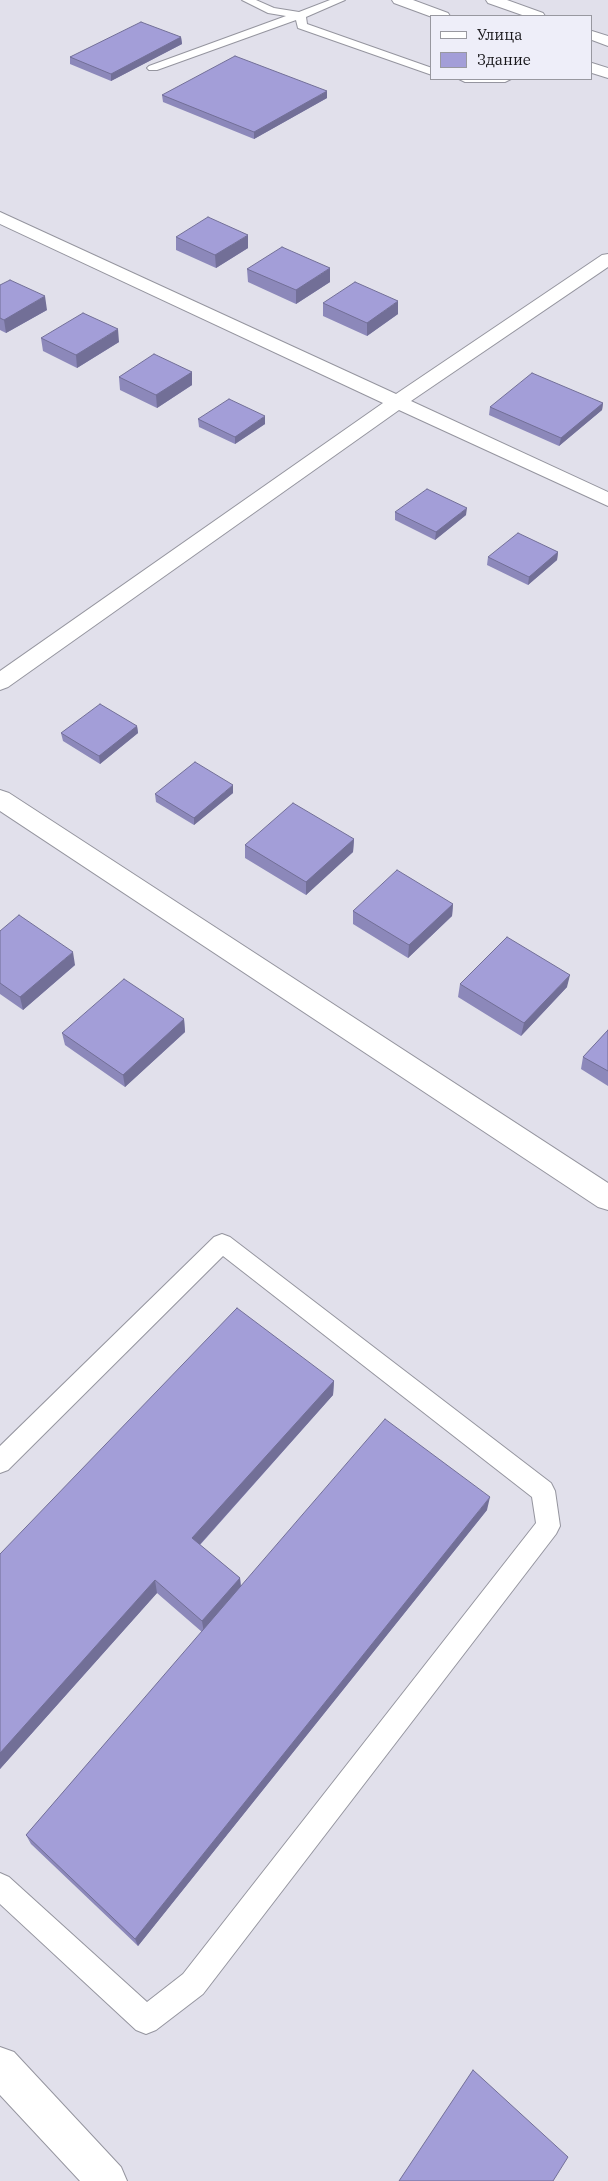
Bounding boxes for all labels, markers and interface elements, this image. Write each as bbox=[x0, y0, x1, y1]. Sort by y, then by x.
legend bbox=[430, 15, 593, 80]
text: Улица bbox=[477, 25, 522, 44]
text: Здание bbox=[477, 50, 531, 69]

